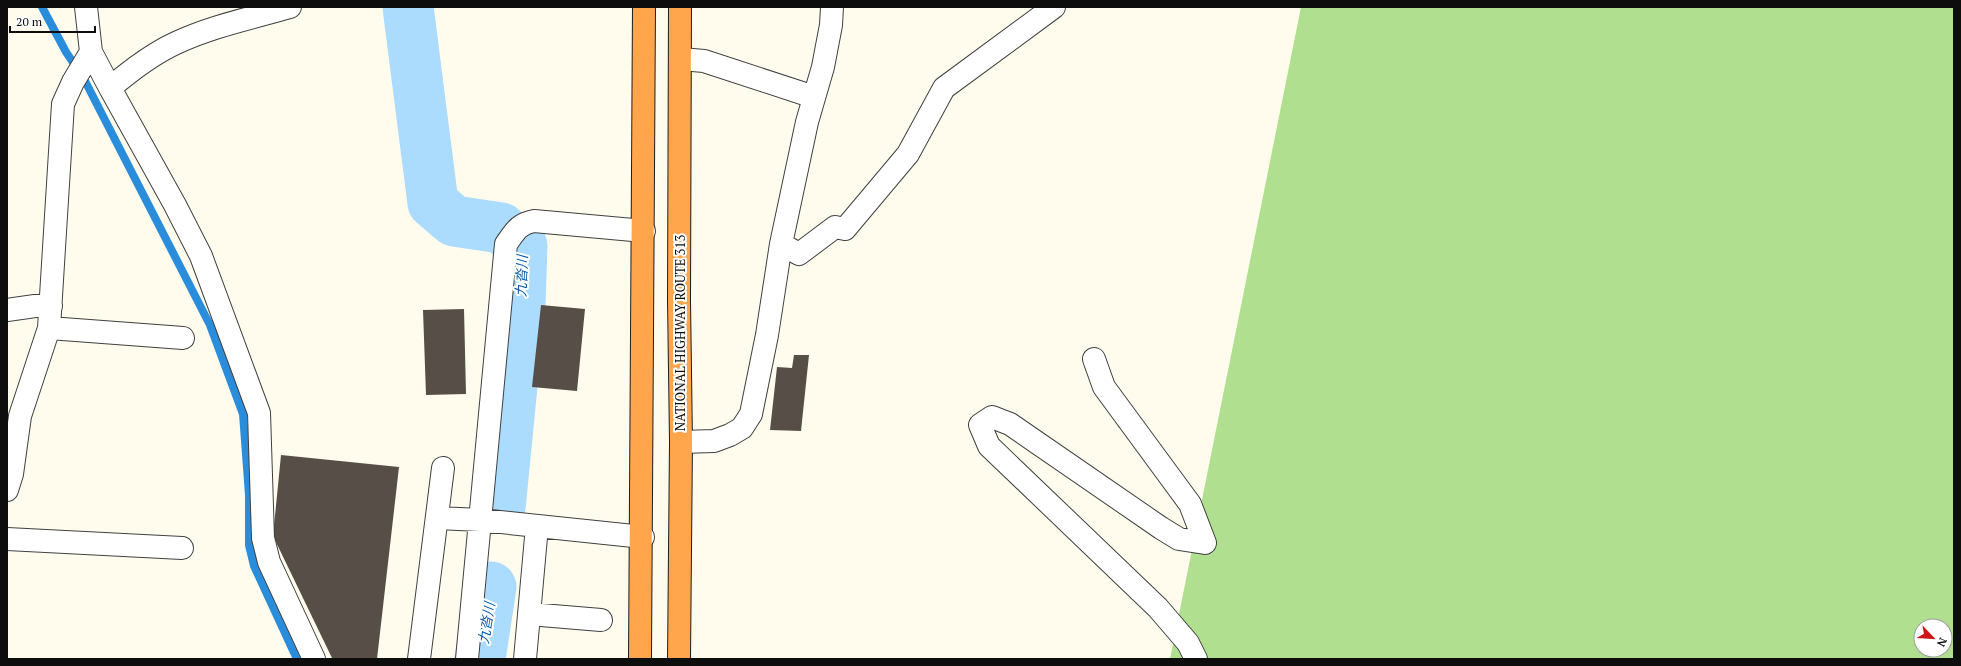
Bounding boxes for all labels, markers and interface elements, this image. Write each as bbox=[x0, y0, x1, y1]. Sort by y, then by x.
scale bar bbox=[10, 8, 95, 34]
text: 20 m bbox=[16, 14, 43, 29]
street label: NATIONAL HIGHWAY ROUTE 313 bbox=[671, 235, 689, 431]
water label: 九沓川 bbox=[511, 253, 531, 297]
water label: 九沓川 bbox=[473, 599, 499, 645]
north arrow bbox=[1913, 618, 1953, 658]
text: N bbox=[1934, 635, 1950, 650]

